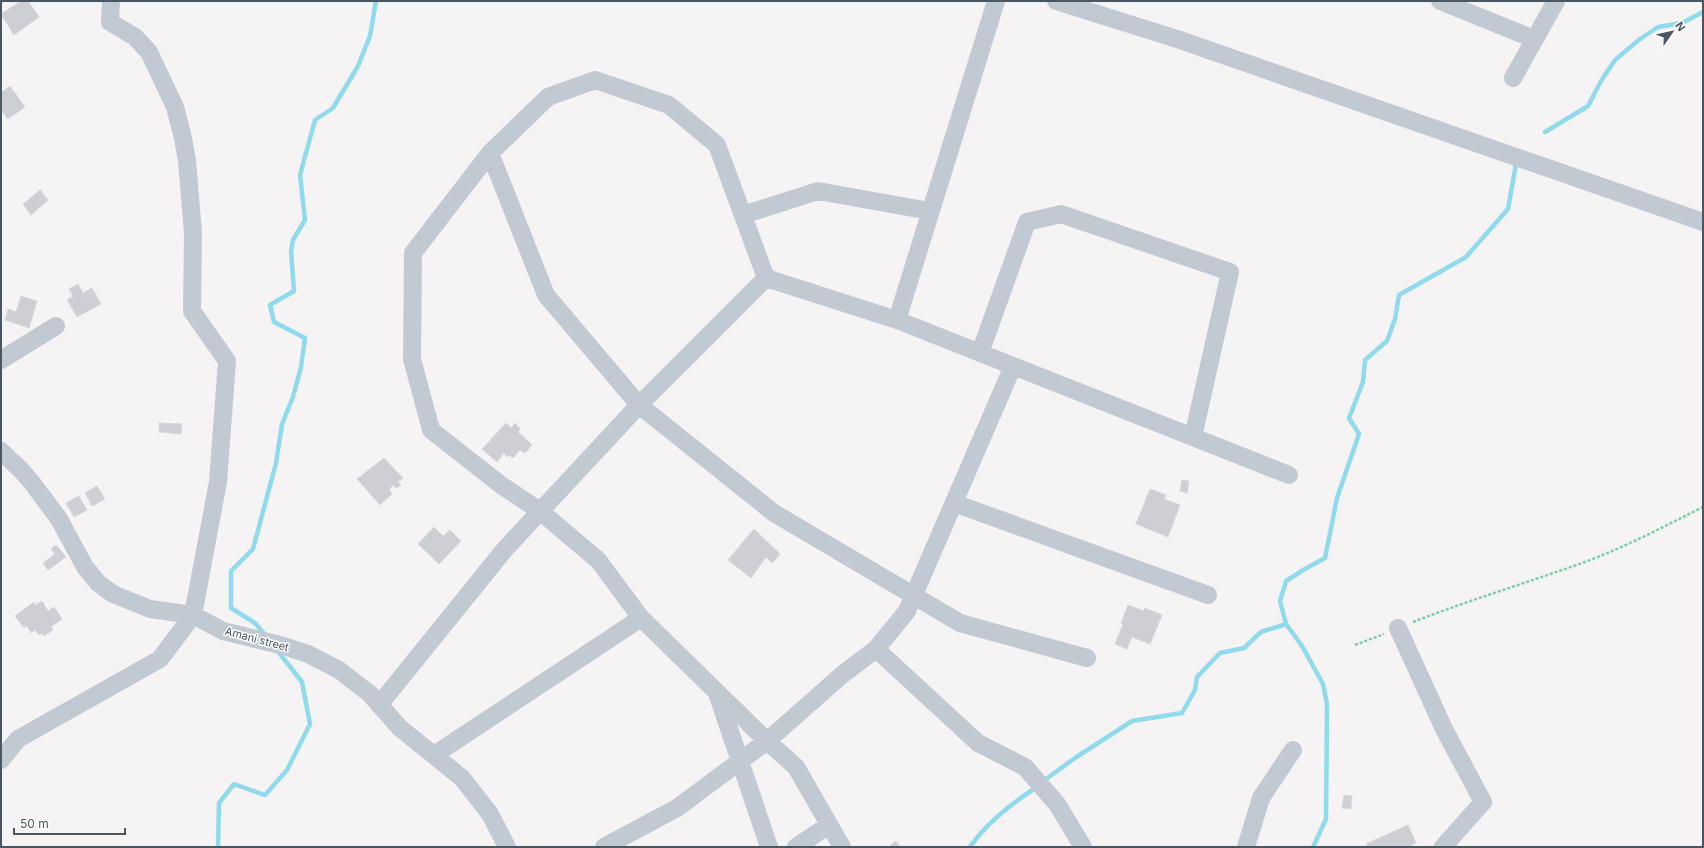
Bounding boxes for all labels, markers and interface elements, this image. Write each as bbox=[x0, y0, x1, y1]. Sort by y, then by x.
north arrow bbox=[1652, 12, 1692, 52]
text: N bbox=[1672, 19, 1688, 34]
street label: Amani street bbox=[224, 624, 291, 654]
scale bar bbox=[14, 810, 125, 836]
text: 50 m bbox=[20, 816, 49, 831]

